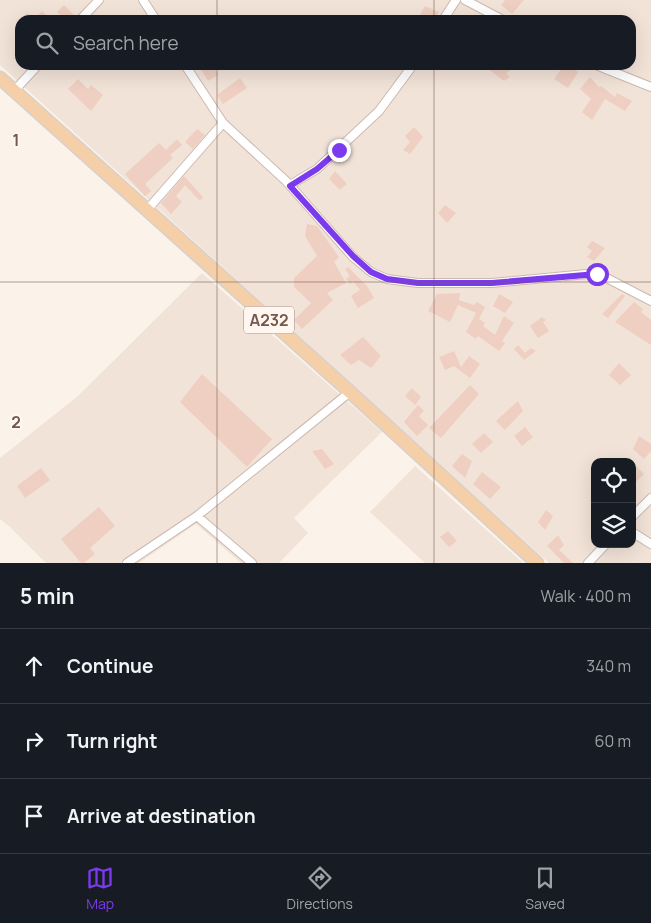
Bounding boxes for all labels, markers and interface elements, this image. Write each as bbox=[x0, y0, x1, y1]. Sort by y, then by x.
search box bbox=[15, 15, 636, 70]
icon: search bbox=[33, 29, 61, 57]
text: Search here bbox=[73, 30, 179, 56]
text: 1 bbox=[12, 129, 20, 151]
route end bbox=[328, 139, 351, 162]
route start bbox=[586, 263, 609, 286]
road number: A232 bbox=[244, 306, 294, 334]
text: 2 bbox=[11, 411, 21, 433]
map controls bbox=[591, 458, 636, 548]
button: locate bbox=[591, 458, 636, 503]
button: layers bbox=[591, 503, 636, 548]
text: 5 min bbox=[20, 582, 74, 610]
text: Walk · 400 m bbox=[540, 585, 631, 607]
icon: ahead bbox=[20, 652, 48, 680]
text: Continue bbox=[67, 653, 153, 679]
text: 340 m bbox=[586, 655, 631, 677]
icon: right bbox=[20, 727, 48, 755]
text: Turn right bbox=[67, 728, 157, 754]
text: 60 m bbox=[595, 730, 631, 752]
icon: arrive bbox=[20, 802, 48, 830]
text: Arrive at destination bbox=[67, 803, 256, 829]
tab: Map bbox=[86, 864, 114, 913]
tab: Directions bbox=[287, 864, 353, 913]
tab: Saved bbox=[525, 864, 565, 913]

